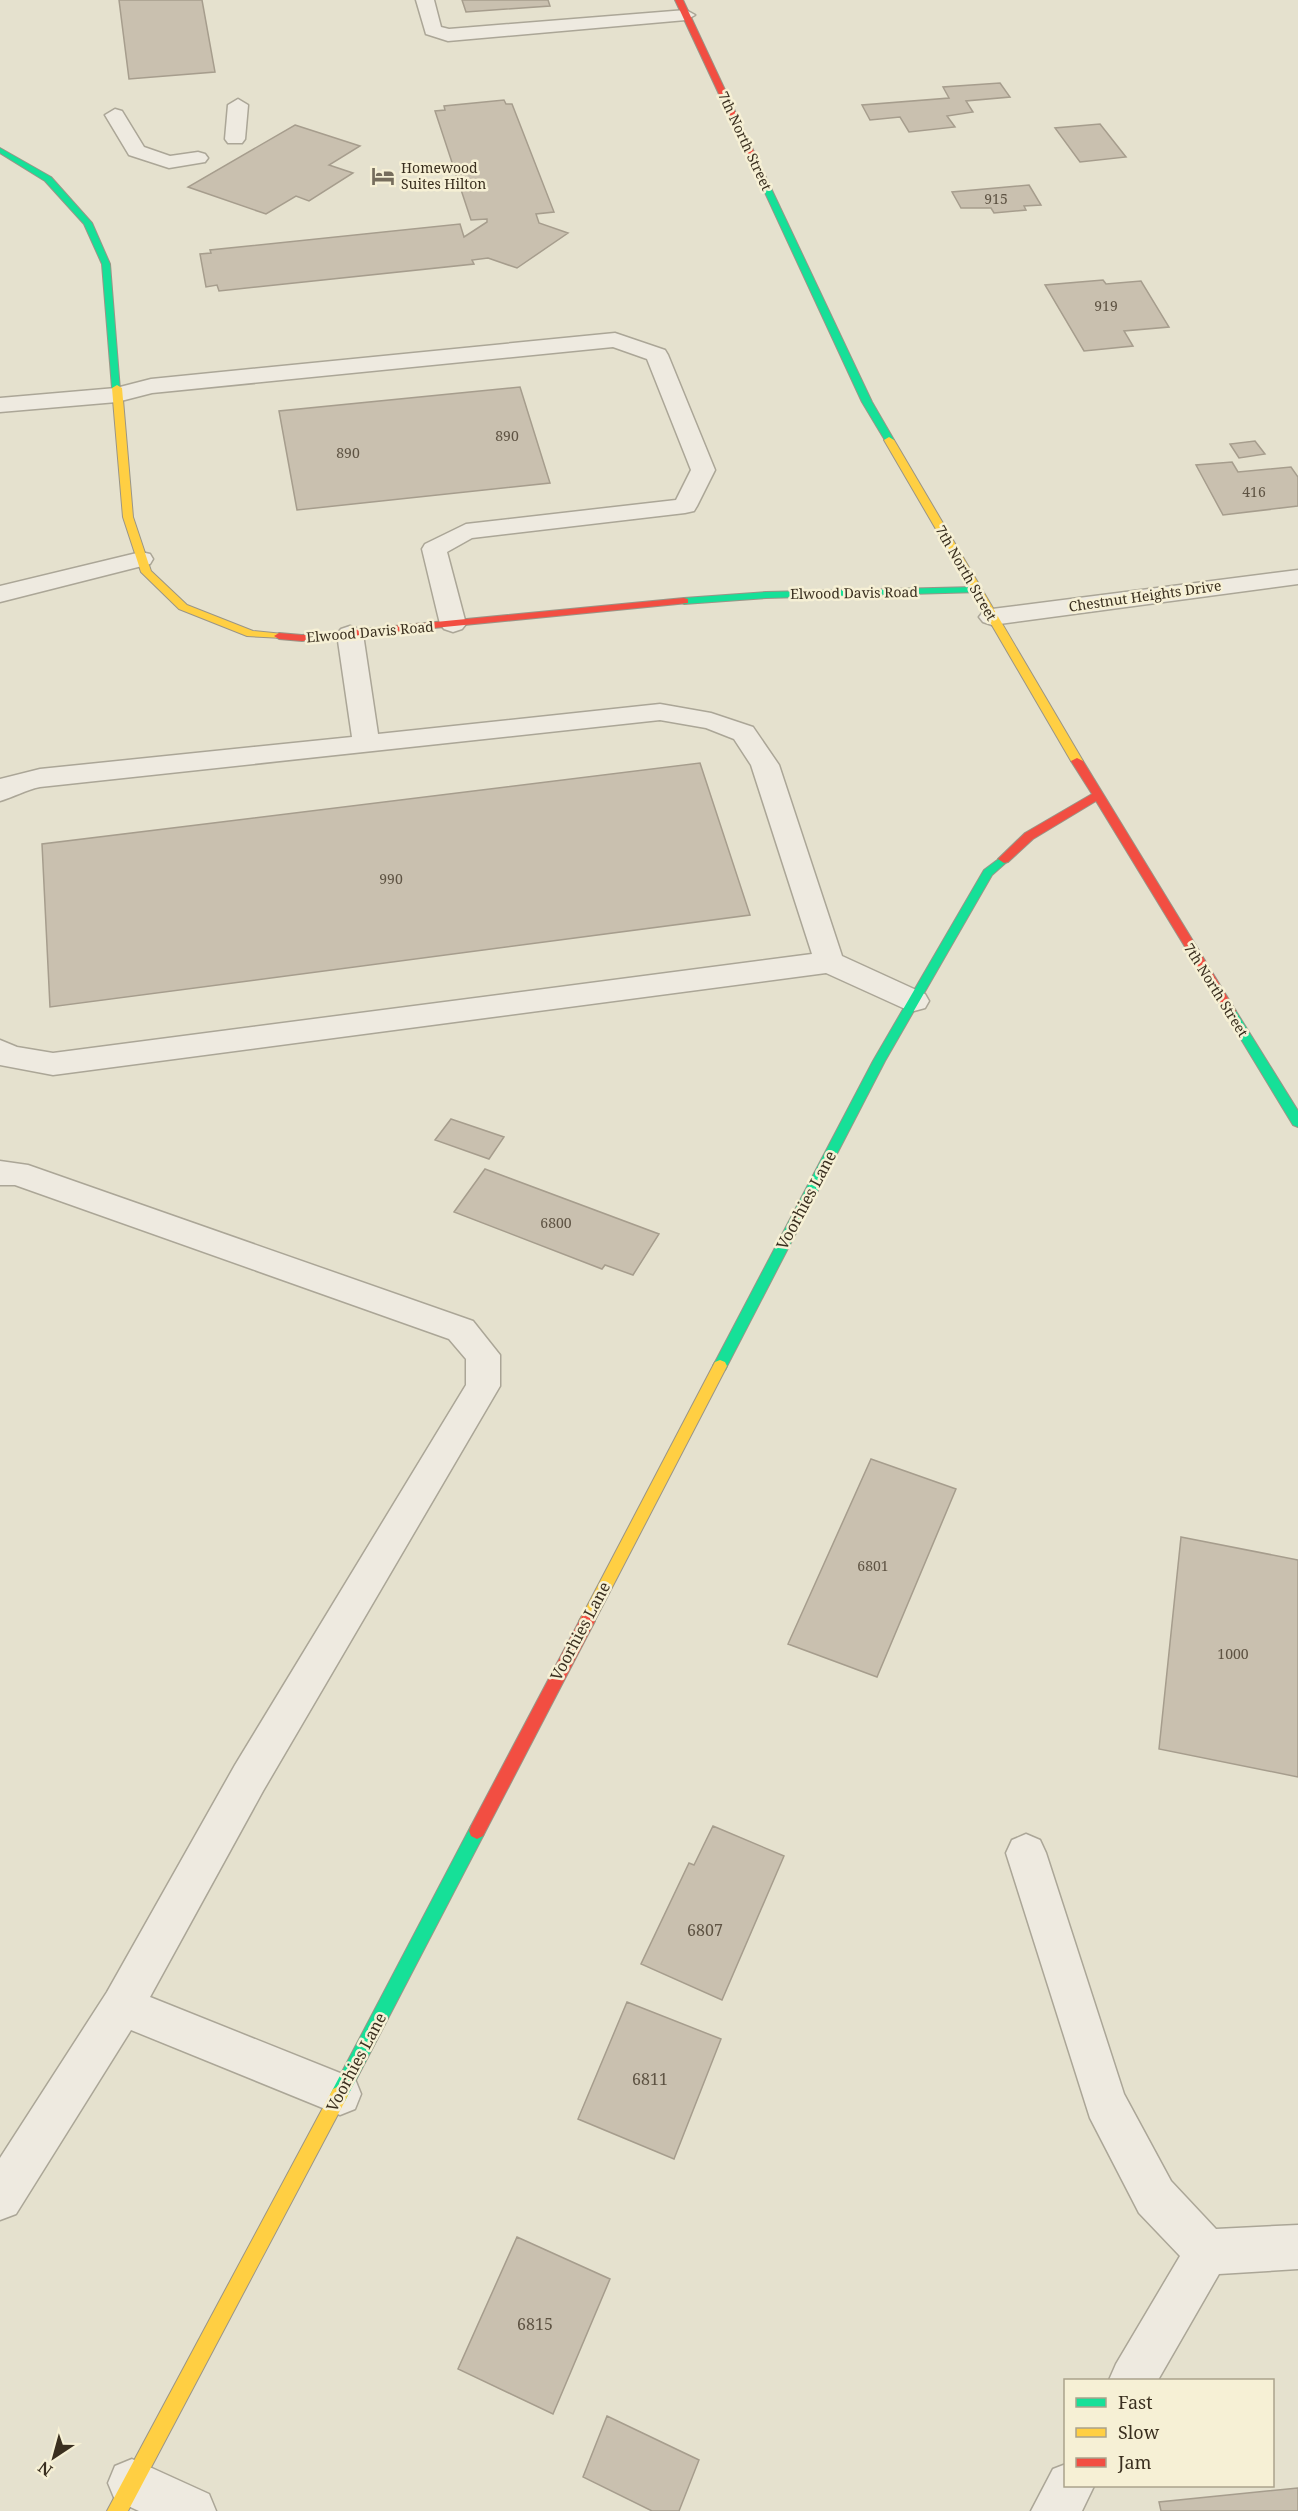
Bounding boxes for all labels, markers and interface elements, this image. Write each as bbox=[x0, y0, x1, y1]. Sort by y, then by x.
street label: 7th North Street bbox=[714, 88, 777, 193]
place label: Homewood Suites Hilton bbox=[401, 158, 486, 193]
hotel icon: Homewood Suites Hilton bbox=[370, 163, 396, 189]
house number: 915 bbox=[984, 189, 1008, 208]
house number: 919 bbox=[1094, 296, 1118, 315]
house number: 890 bbox=[495, 426, 519, 445]
house number: 890 bbox=[336, 443, 360, 462]
house number: 416 bbox=[1242, 482, 1266, 501]
street label: 7th North Street bbox=[931, 522, 1001, 624]
street label: Chestnut Heights Drive bbox=[1067, 575, 1222, 616]
street label: Elwood Davis Road bbox=[790, 582, 918, 603]
street label: Elwood Davis Road bbox=[305, 616, 435, 647]
house number: 990 bbox=[379, 869, 403, 888]
street label: 7th North Street bbox=[1180, 939, 1253, 1040]
street label: Voorhies Lane bbox=[771, 1147, 841, 1253]
house number: 6800 bbox=[540, 1213, 572, 1232]
house number: 6801 bbox=[857, 1556, 889, 1575]
street label: Voorhies Lane bbox=[545, 1578, 615, 1684]
house number: 1000 bbox=[1217, 1644, 1249, 1663]
house number: 6807 bbox=[687, 1919, 723, 1941]
street label: Voorhies Lane bbox=[321, 2009, 391, 2115]
house number: 6811 bbox=[632, 2068, 668, 2090]
house number: 6815 bbox=[517, 2313, 553, 2335]
legend bbox=[1064, 2379, 1274, 2487]
text: Fast bbox=[1118, 2390, 1153, 2414]
text: Slow bbox=[1118, 2420, 1160, 2444]
north arrow bbox=[24, 2427, 84, 2487]
text: Jam bbox=[1117, 2450, 1152, 2474]
text: N bbox=[33, 2456, 57, 2482]

